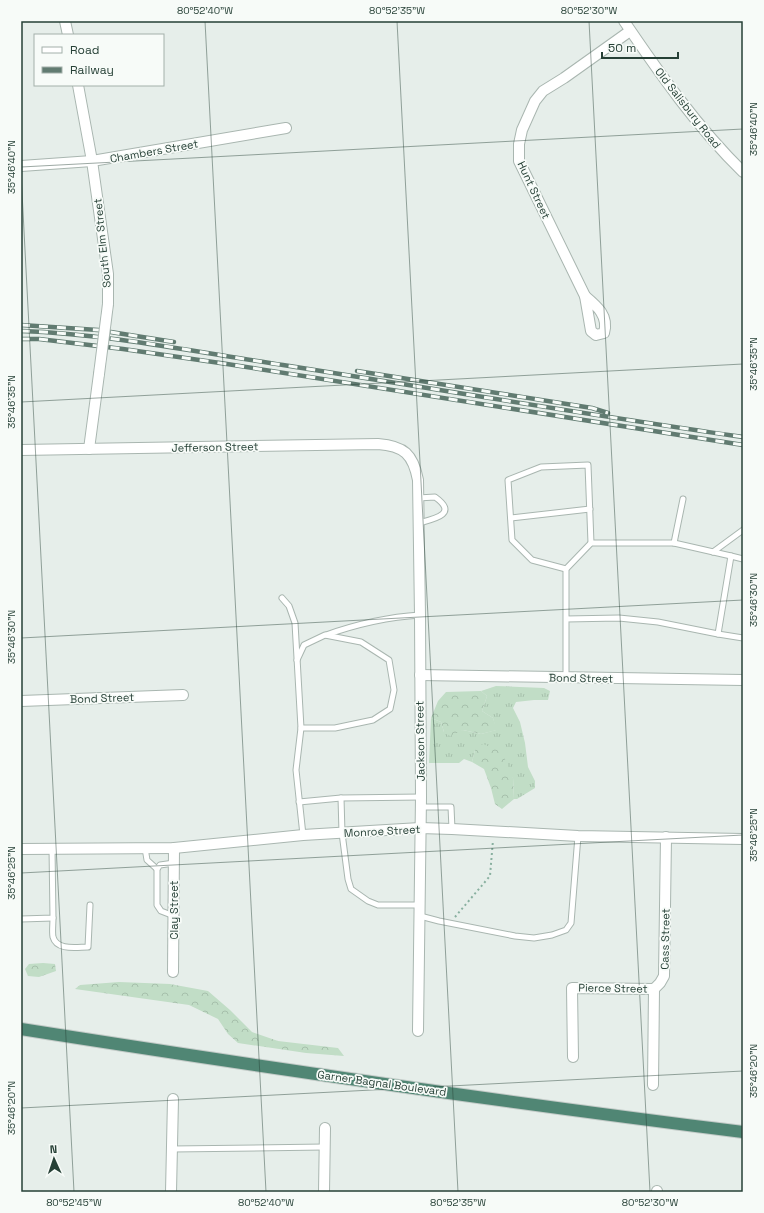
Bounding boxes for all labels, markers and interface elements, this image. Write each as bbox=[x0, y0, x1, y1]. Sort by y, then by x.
text: 80°52'40"W bbox=[177, 4, 233, 17]
text: 80°52'35"W bbox=[369, 4, 425, 17]
text: 80°52'30"W bbox=[561, 4, 617, 17]
legend bbox=[34, 34, 164, 86]
scale bar bbox=[602, 34, 678, 60]
text: 50 m bbox=[608, 40, 636, 56]
text: Road bbox=[70, 42, 99, 58]
text: Railway bbox=[70, 62, 114, 78]
street label: Old Salisbury Road bbox=[652, 65, 724, 151]
text: 35°46'40"N bbox=[747, 102, 760, 156]
street label: Chambers Street bbox=[109, 136, 199, 166]
text: 35°46'40"N bbox=[5, 140, 18, 194]
street label: Hunt Street bbox=[515, 159, 553, 221]
street label: South Elm Street bbox=[90, 198, 114, 288]
text: 35°46'35"N bbox=[747, 337, 760, 391]
text: 35°46'35"N bbox=[5, 375, 18, 429]
street label: Jefferson Street bbox=[171, 439, 259, 455]
text: 35°46'30"N bbox=[747, 573, 760, 627]
text: 35°46'30"N bbox=[5, 610, 18, 664]
street label: Bond Street bbox=[549, 670, 613, 686]
street label: Bond Street bbox=[70, 690, 134, 706]
street label: Jackson Street bbox=[412, 701, 428, 781]
text: 35°46'25"N bbox=[747, 808, 760, 862]
street label: Monroe Street bbox=[343, 822, 421, 840]
text: 35°46'25"N bbox=[5, 846, 18, 900]
street label: Clay Street bbox=[167, 880, 181, 940]
street label: Cass Street bbox=[657, 908, 673, 970]
street label: Pierce Street bbox=[578, 980, 648, 996]
text: 35°46'20"N bbox=[747, 1044, 760, 1098]
street label: Garner Bagnal Boulevard bbox=[317, 1067, 447, 1099]
text: 35°46'20"N bbox=[5, 1081, 18, 1135]
north arrow bbox=[34, 1139, 74, 1179]
text: N bbox=[49, 1142, 58, 1156]
text: 80°52'45"W bbox=[46, 1196, 102, 1209]
text: 80°52'40"W bbox=[238, 1196, 294, 1209]
text: 80°52'35"W bbox=[430, 1196, 486, 1209]
text: 80°52'30"W bbox=[622, 1196, 678, 1209]

